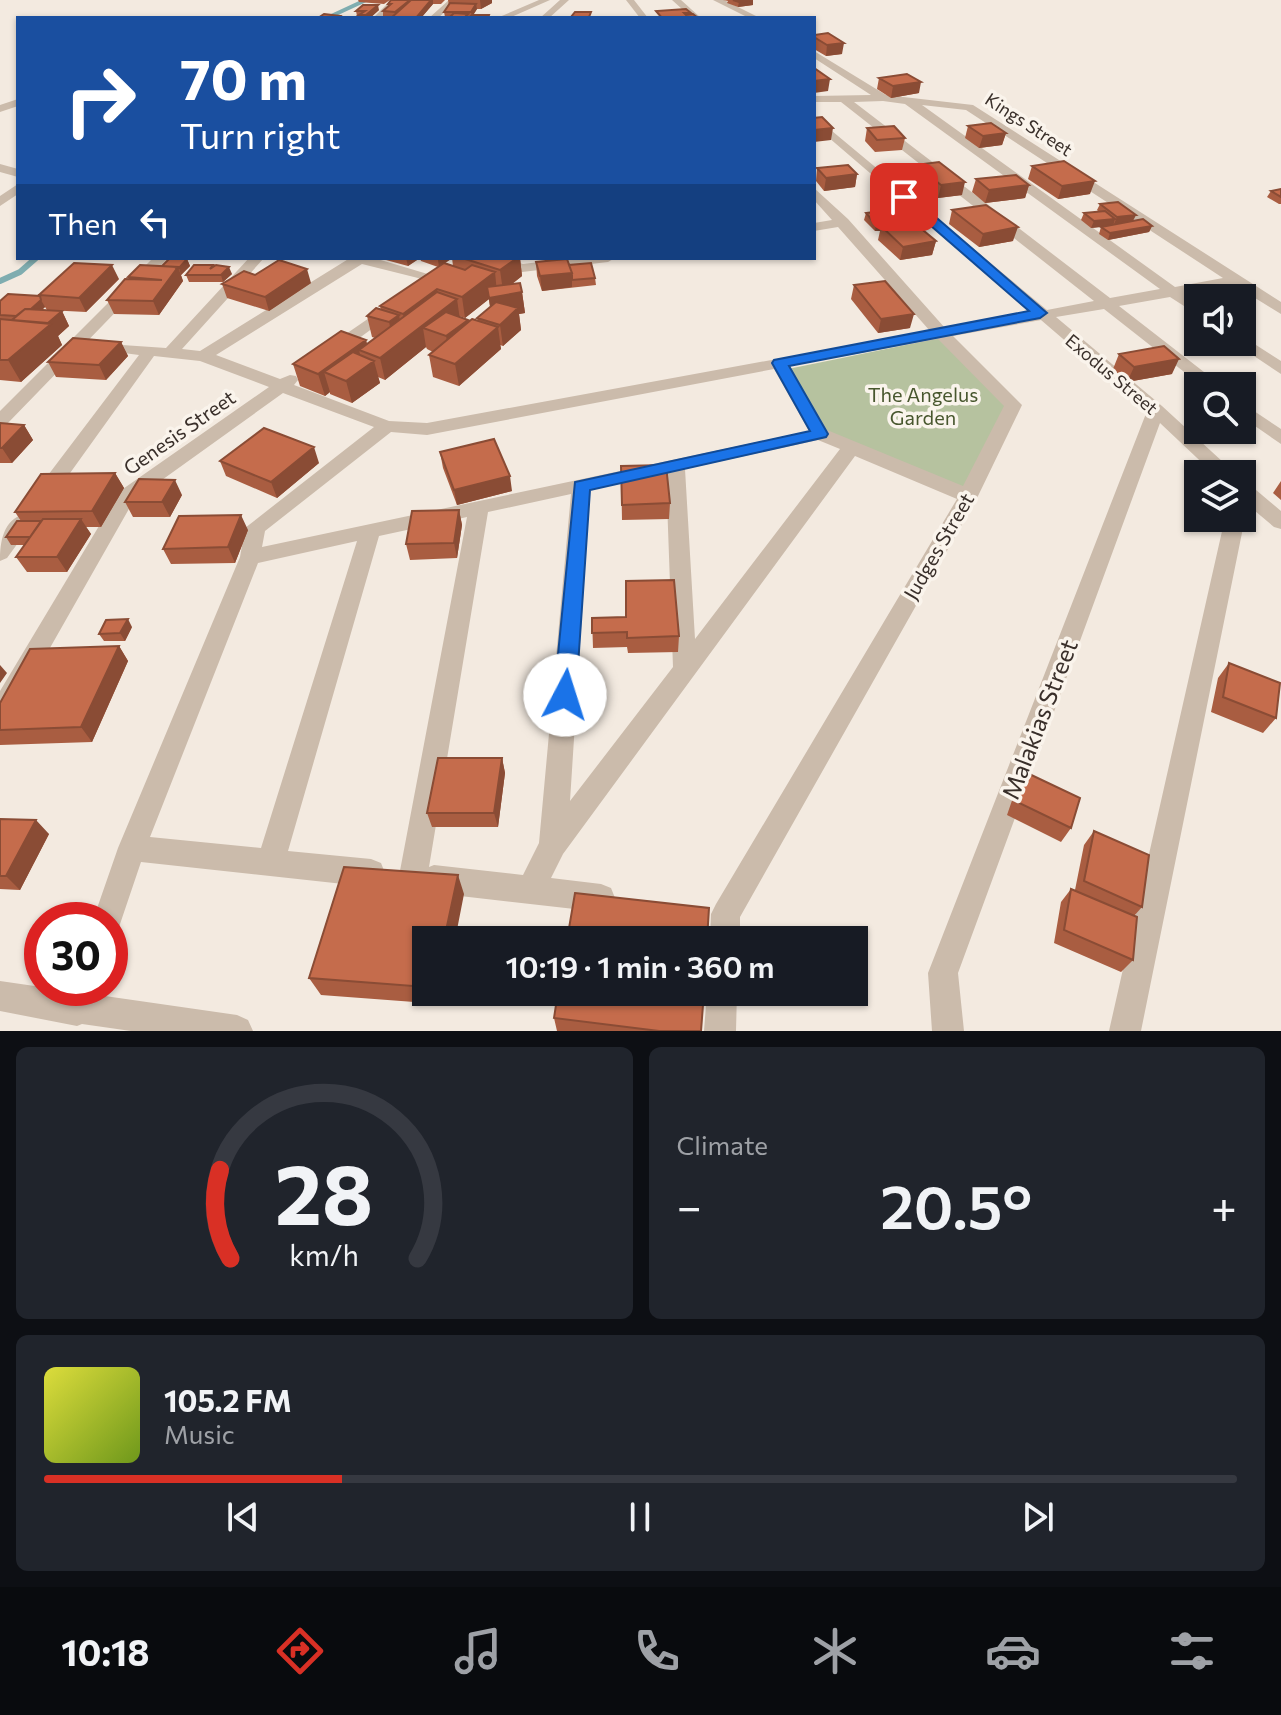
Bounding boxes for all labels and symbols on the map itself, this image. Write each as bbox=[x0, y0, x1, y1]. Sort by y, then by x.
street label: Kings Street bbox=[981, 88, 1077, 160]
pin bbox=[870, 163, 938, 231]
street label: Exodus Street bbox=[1061, 329, 1163, 419]
park label: The Angelus Garden bbox=[868, 382, 978, 429]
street label: Genesis Street bbox=[118, 385, 240, 479]
street label: Judges Street bbox=[898, 488, 978, 604]
street label: Malakias Street bbox=[995, 635, 1083, 803]
position arrow bbox=[523, 653, 607, 737]
speed limit sign: 30 bbox=[24, 902, 128, 1006]

